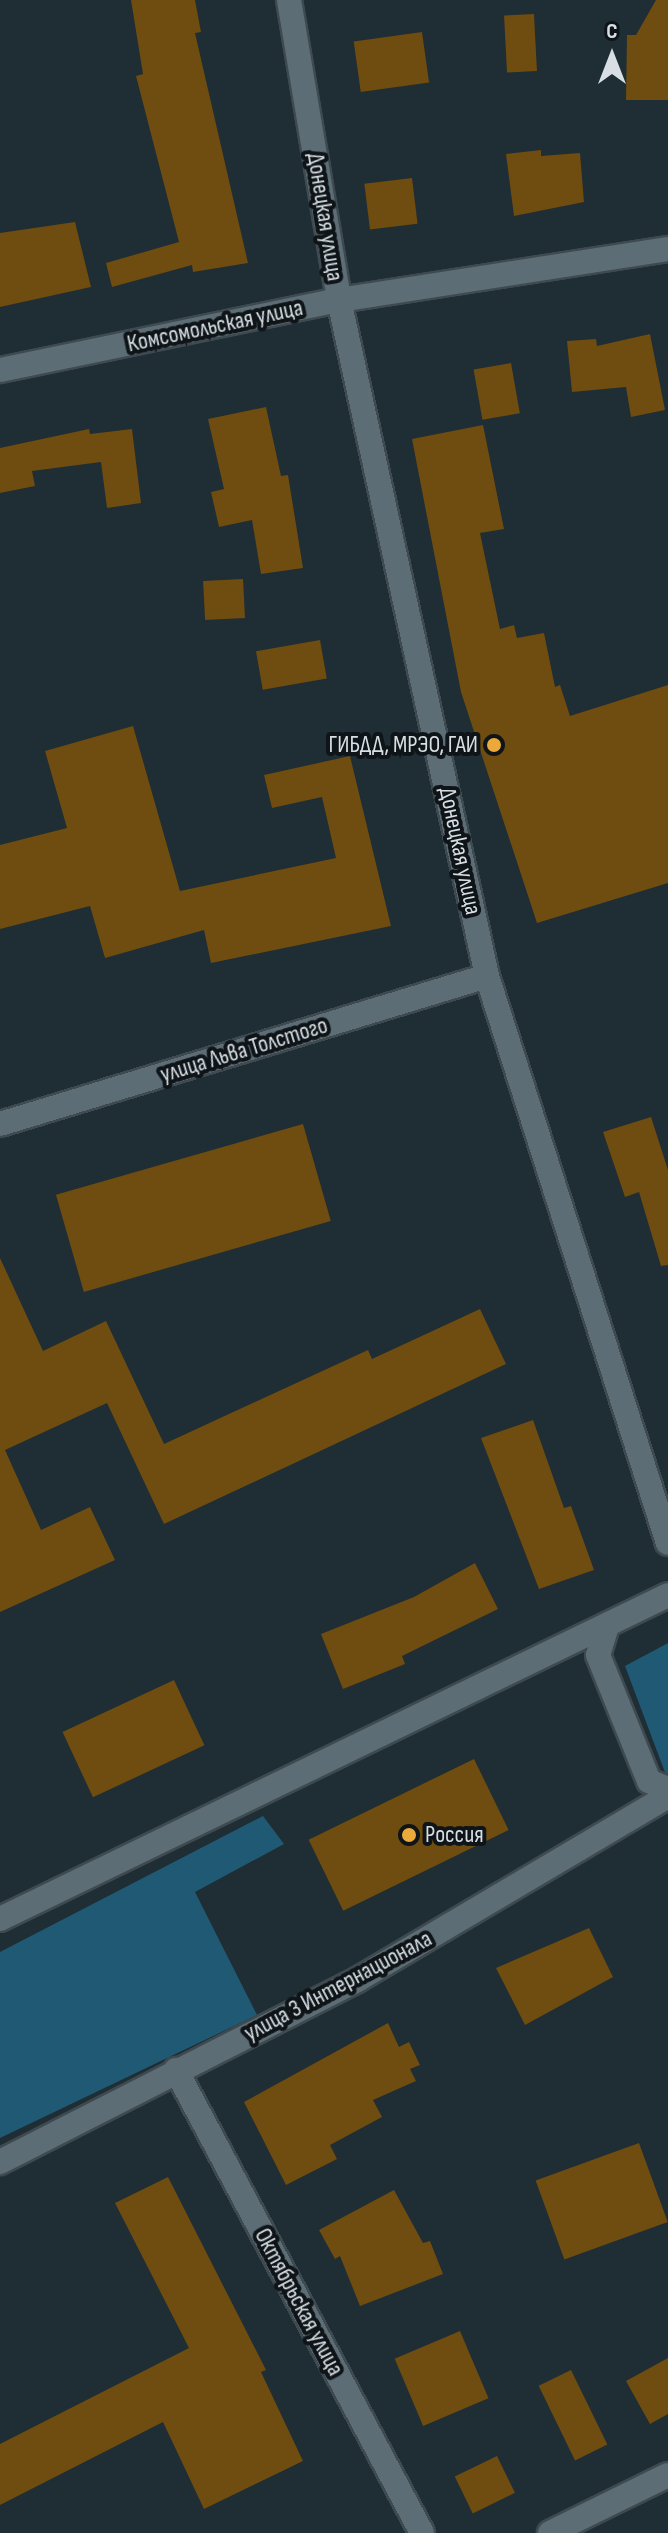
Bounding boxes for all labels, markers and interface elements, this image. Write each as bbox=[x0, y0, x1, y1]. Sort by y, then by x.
north arrow bbox=[572, 16, 652, 96]
text: С bbox=[606, 18, 618, 45]
street label: Донецкая улица bbox=[301, 151, 349, 283]
street label: Комсомольская улица bbox=[125, 293, 305, 359]
place label: ГИБДД, МРЭО, ГАИ bbox=[329, 731, 478, 759]
marker: ГИБДД, МРЭО, ГАИ bbox=[485, 736, 503, 754]
street label: Донецкая улица bbox=[432, 785, 488, 917]
street label: улица Льва Толстого bbox=[157, 1011, 331, 1089]
place label: Россия bbox=[425, 1821, 484, 1849]
marker: Россия bbox=[400, 1826, 418, 1844]
street label: улица 3 Интернационала bbox=[239, 1924, 437, 2048]
street label: Октябрьская улица bbox=[248, 2223, 350, 2381]

